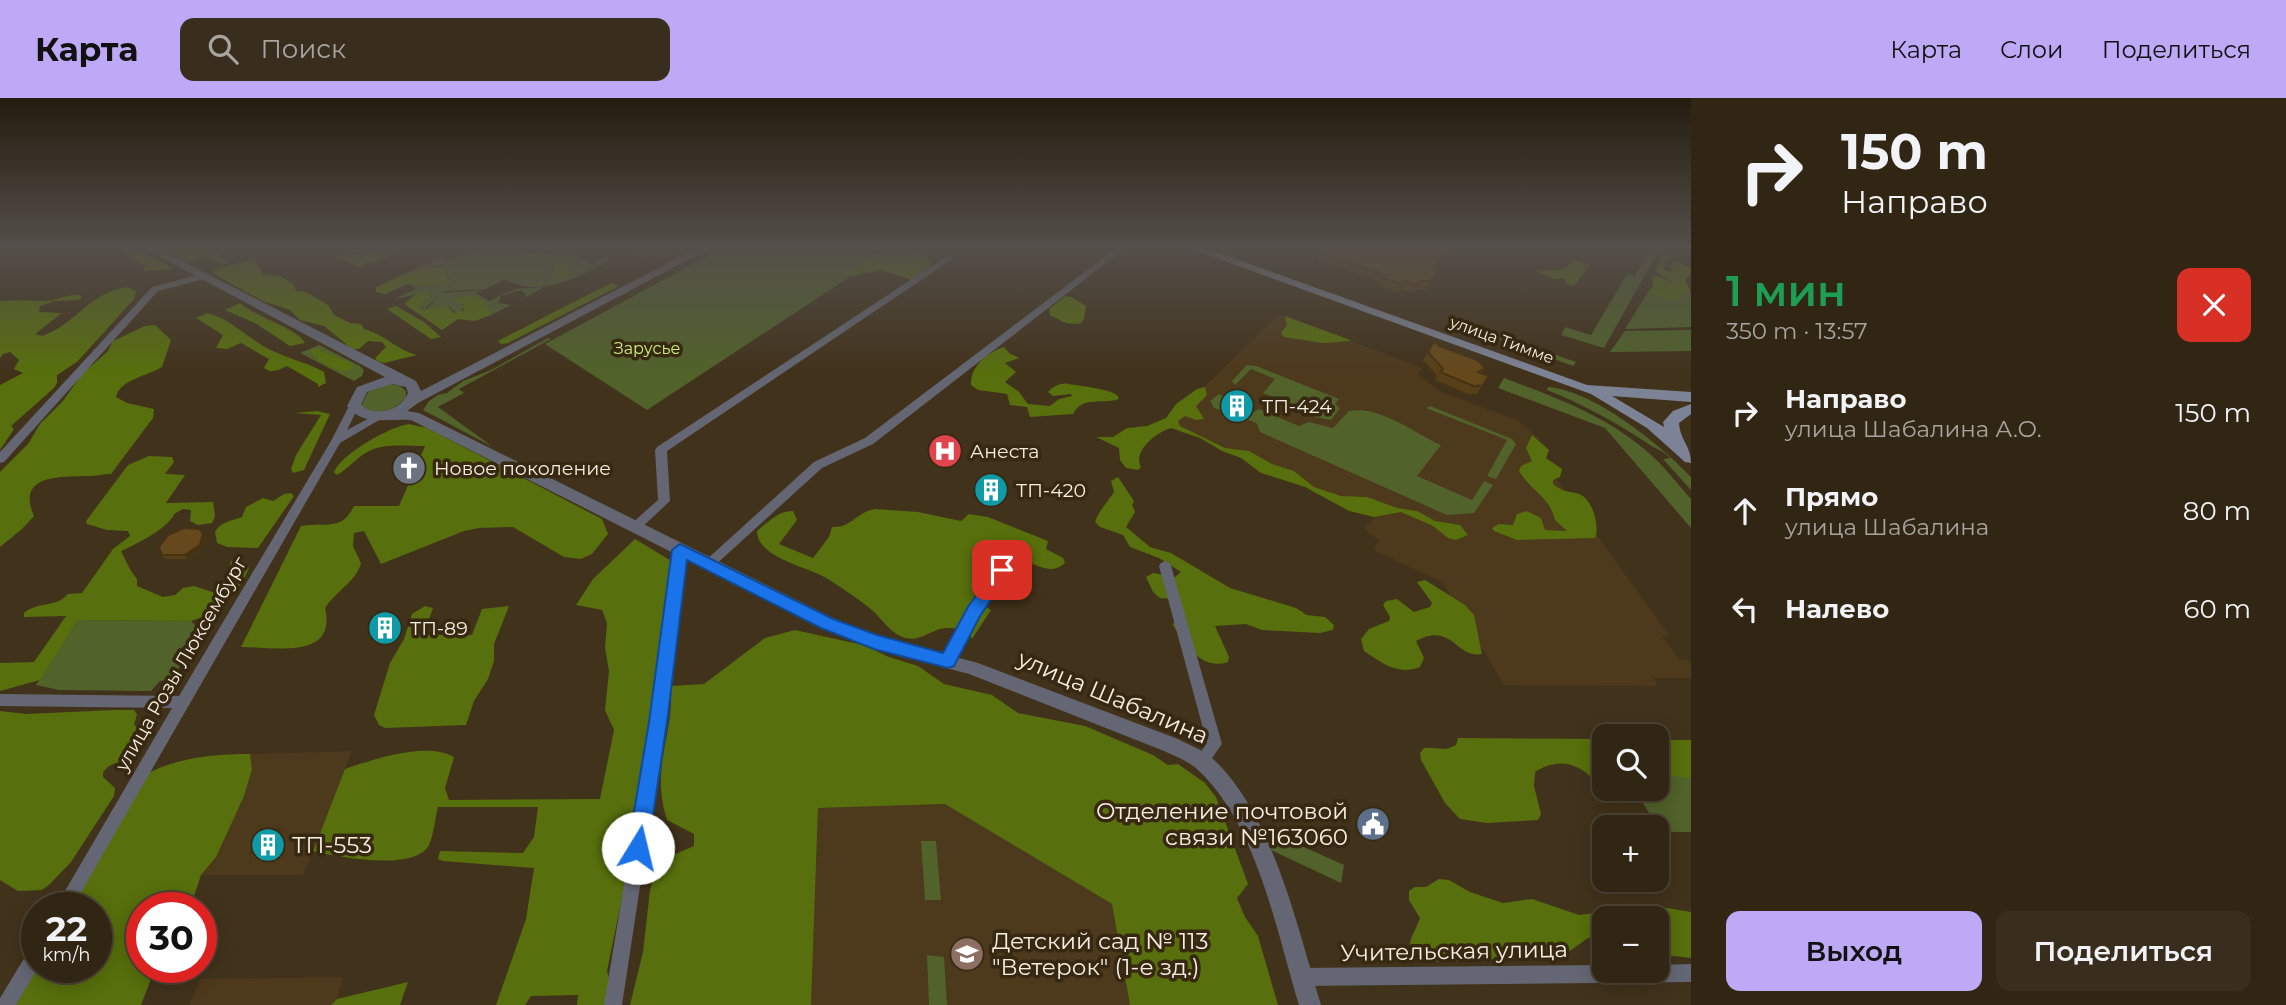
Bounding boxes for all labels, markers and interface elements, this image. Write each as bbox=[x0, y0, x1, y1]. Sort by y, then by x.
search box bbox=[180, 18, 670, 81]
text: Карта bbox=[35, 29, 138, 69]
icon: search bbox=[204, 30, 242, 68]
text: Поиск bbox=[260, 33, 346, 65]
text: Карта bbox=[1890, 35, 1962, 64]
text: Слои bbox=[2000, 35, 2064, 64]
text: Поделиться bbox=[2102, 35, 2251, 64]
text: 150 m bbox=[1841, 122, 1988, 181]
icon: right bbox=[1726, 126, 1817, 217]
text: Направо bbox=[1841, 182, 1988, 221]
text: 1 мин bbox=[1726, 265, 1846, 317]
button: close bbox=[2177, 268, 2251, 342]
street label: улица Тимме bbox=[1446, 312, 1557, 368]
text: 350 m · 13:57 bbox=[1726, 317, 1868, 345]
park label: Зарусье bbox=[614, 339, 680, 358]
text: Направо bbox=[1785, 383, 1906, 415]
building icon: ТП-424 bbox=[1218, 387, 1256, 425]
icon: right bbox=[1726, 394, 1764, 432]
place label: ТП-424 bbox=[1262, 395, 1332, 418]
text: 150 m bbox=[2175, 397, 2251, 429]
text: улица Шабалина А.О. bbox=[1785, 415, 2042, 443]
hospital icon: Анеста bbox=[926, 432, 964, 470]
place label: Анеста bbox=[970, 440, 1039, 463]
church icon: Новое поколение bbox=[390, 449, 428, 487]
place label: Новое поколение bbox=[434, 457, 611, 480]
building icon: ТП-420 bbox=[972, 471, 1010, 509]
place label: ТП-420 bbox=[1016, 479, 1086, 502]
text: Прямо bbox=[1785, 481, 1878, 513]
icon: ahead bbox=[1726, 492, 1764, 530]
text: 80 m bbox=[2183, 495, 2251, 527]
text: улица Шабалина bbox=[1785, 513, 1989, 541]
pin bbox=[972, 540, 1032, 600]
icon: arrive bbox=[983, 551, 1021, 589]
street label: улица Розы Люксембург bbox=[110, 553, 252, 776]
icon: left bbox=[1726, 590, 1764, 628]
text: Налево bbox=[1785, 593, 1889, 625]
text: 60 m bbox=[2184, 593, 2251, 625]
building icon: ТП-89 bbox=[366, 609, 404, 647]
place label: ТП-89 bbox=[410, 617, 468, 640]
street label: улица Шабалина bbox=[1013, 644, 1212, 750]
map controls bbox=[1592, 724, 1669, 983]
button: search bbox=[1592, 724, 1669, 801]
place label: Отделение почтовой связи №163060 bbox=[1096, 797, 1348, 851]
public building icon: Отделение почтовой связи №163060 bbox=[1354, 805, 1392, 843]
position arrow bbox=[601, 811, 675, 885]
button: + bbox=[1592, 815, 1669, 892]
building icon: ТП-553 bbox=[249, 826, 287, 864]
place label: ТП-553 bbox=[292, 831, 372, 859]
speed limit sign: 30 bbox=[126, 892, 217, 983]
button: − bbox=[1592, 906, 1669, 983]
text: 22 bbox=[46, 907, 87, 950]
button: Выход bbox=[1726, 911, 1982, 991]
button: Поделиться bbox=[1996, 911, 2251, 991]
place label: Детский сад № 113 "Ветерок" (1-е зд.) bbox=[992, 927, 1209, 981]
school or university icon: Детский сад № 113 "Ветерок" (1-е зд.) bbox=[948, 935, 986, 973]
street label: Учительская улица bbox=[1340, 935, 1568, 967]
text: km/h bbox=[42, 944, 91, 966]

